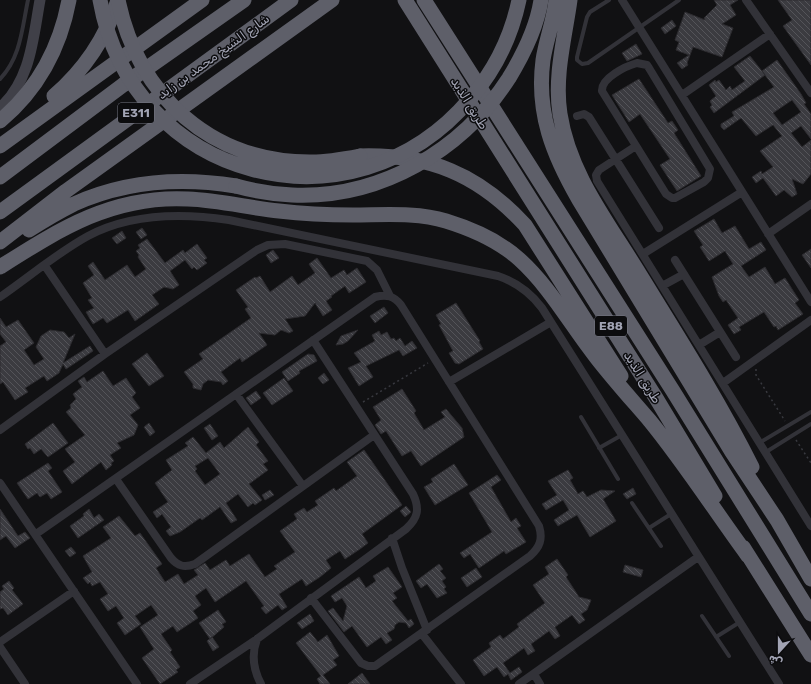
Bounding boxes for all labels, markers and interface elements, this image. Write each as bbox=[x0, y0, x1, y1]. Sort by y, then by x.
street label: شارع الشيخ محمد بن زايد bbox=[154, 11, 273, 104]
street label: طريق الذيد bbox=[447, 74, 491, 133]
road number: E311 bbox=[118, 103, 154, 123]
road number: E88 bbox=[595, 316, 627, 336]
street label: طريق الذيد bbox=[620, 348, 664, 407]
north arrow bbox=[759, 632, 799, 672]
text: ش bbox=[767, 652, 784, 669]

